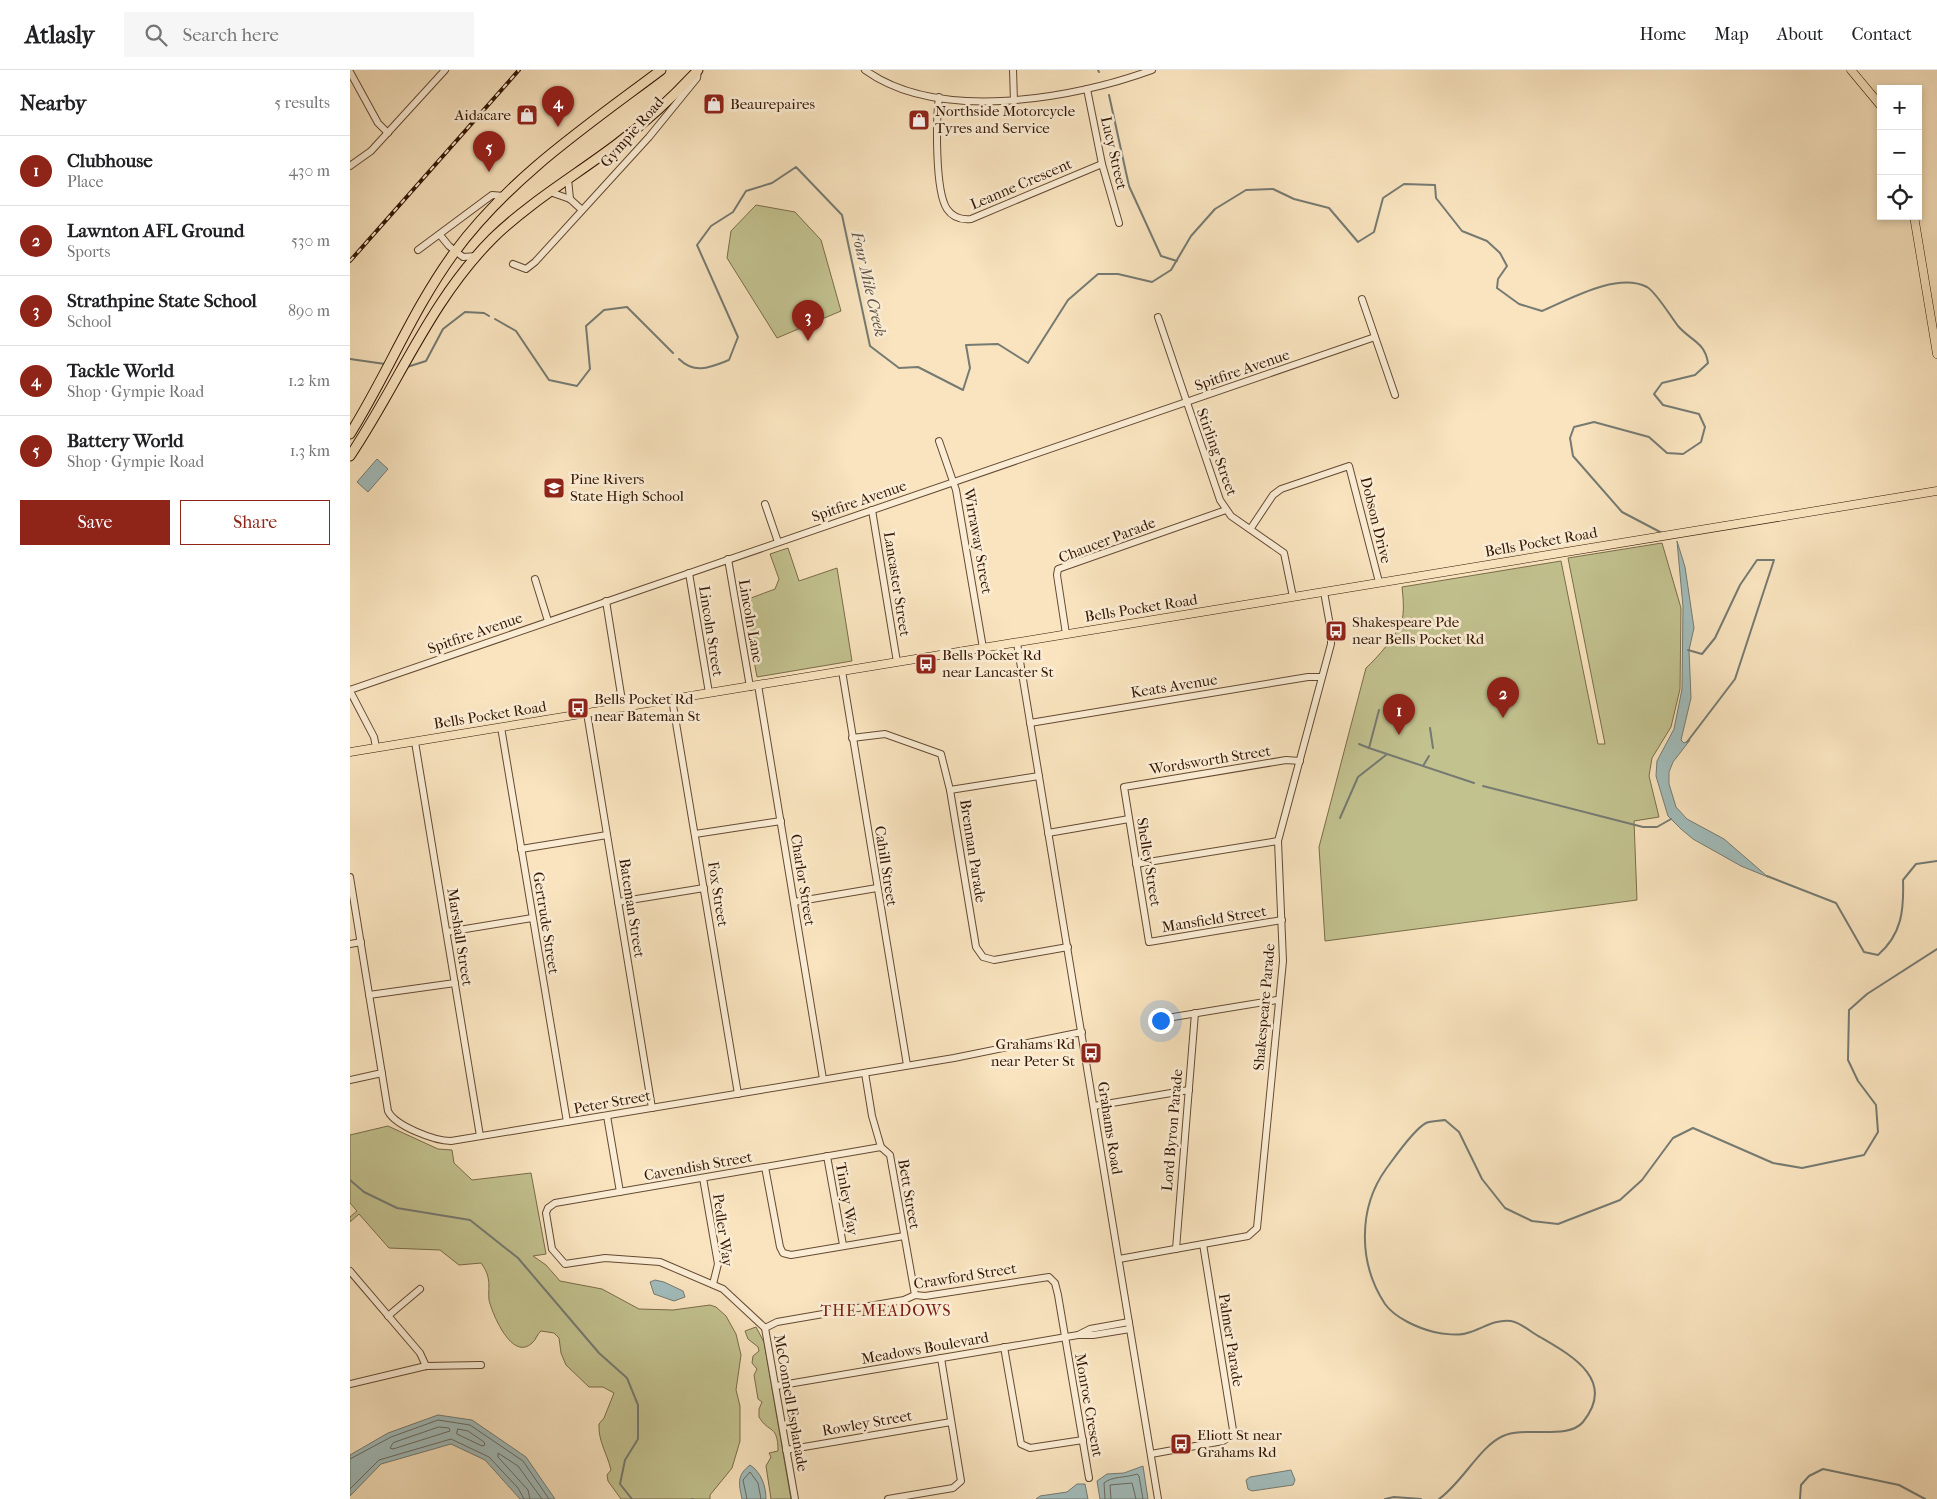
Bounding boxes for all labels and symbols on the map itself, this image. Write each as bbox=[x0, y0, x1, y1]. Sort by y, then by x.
pin: 4 bbox=[542, 86, 574, 127]
shop icon: Beaurepaires bbox=[702, 92, 726, 116]
street label: Gympie Road bbox=[597, 93, 668, 171]
place label: Beaurepaires bbox=[730, 95, 815, 113]
place label: Northside Motorcycle Tyres and Service bbox=[935, 102, 1076, 137]
shop icon: Aidacare bbox=[515, 103, 539, 127]
place label: Aidacare bbox=[454, 106, 512, 124]
shop icon: Northside Motorcycle Tyres and Service bbox=[907, 108, 931, 132]
street label: Lucy Street bbox=[1097, 115, 1131, 192]
pin: 5 bbox=[473, 131, 505, 172]
street label: Leanne Crescent bbox=[967, 154, 1075, 214]
water label: Four Mile Creek bbox=[847, 229, 890, 338]
pin: 3 bbox=[792, 300, 824, 341]
street label: Spitfire Avenue bbox=[1192, 345, 1292, 395]
street label: Stirling Street bbox=[1193, 406, 1241, 499]
place label: Pine Rivers State High School bbox=[570, 470, 684, 505]
street label: Dobson Drive bbox=[1357, 475, 1396, 566]
school or university icon: Pine Rivers State High School bbox=[542, 476, 566, 500]
street label: Spitfire Avenue bbox=[809, 476, 909, 526]
street label: Wirraway Street bbox=[960, 486, 996, 596]
street label: Chaucer Parade bbox=[1056, 513, 1158, 567]
street label: Bells Pocket Road bbox=[1483, 523, 1599, 561]
street label: Lancaster Street bbox=[880, 530, 914, 638]
street label: Lincoln Lane bbox=[735, 578, 767, 665]
street label: Lincoln Street bbox=[695, 584, 727, 678]
street label: Bells Pocket Road bbox=[1083, 590, 1199, 626]
street label: Spitfire Avenue bbox=[425, 608, 525, 658]
place label: Shakespeare Pde near Bells Pocket Rd bbox=[1352, 613, 1485, 648]
bus stop icon: Shakespeare Pde near Bells Pocket Rd bbox=[1324, 619, 1348, 643]
place label: Bells Pocket Rd near Lancaster St bbox=[942, 646, 1054, 681]
bus stop icon: Bells Pocket Rd near Lancaster St bbox=[914, 652, 938, 676]
street label: Keats Avenue bbox=[1129, 670, 1219, 702]
pin: 2 bbox=[1487, 677, 1519, 718]
place label: Bells Pocket Rd near Bateman St bbox=[594, 690, 701, 725]
pin: 1 bbox=[1383, 694, 1415, 735]
bus stop icon: Bells Pocket Rd near Bateman St bbox=[566, 696, 590, 720]
street label: Bells Pocket Road bbox=[432, 697, 548, 733]
street label: Wordsworth Street bbox=[1147, 741, 1273, 779]
street label: Brennan Parade bbox=[956, 798, 990, 905]
street label: Shelley Street bbox=[1133, 816, 1165, 908]
street label: Cahill Street bbox=[871, 825, 901, 908]
street label: Charlor Street bbox=[787, 833, 819, 928]
street label: Bateman Street bbox=[615, 857, 649, 960]
street label: Fox Street bbox=[704, 860, 732, 929]
street label: Gertrude Street bbox=[529, 871, 563, 976]
street label: Marshall Street bbox=[443, 887, 477, 988]
street label: Mansfield Street bbox=[1160, 902, 1268, 936]
street label: Shakespeare Parade bbox=[1249, 942, 1279, 1071]
your location bbox=[1148, 1008, 1174, 1034]
place label: Grahams Rd near Peter St bbox=[991, 1035, 1076, 1070]
bus stop icon: Grahams Rd near Peter St bbox=[1079, 1041, 1103, 1065]
street label: Lord Byron Parade bbox=[1158, 1068, 1186, 1192]
street label: Grahams Road bbox=[1094, 1080, 1126, 1177]
street label: Peter Street bbox=[572, 1086, 653, 1118]
street label: Cavendish Street bbox=[643, 1148, 754, 1184]
street label: Bett Street bbox=[894, 1158, 924, 1231]
street label: Tinley Way bbox=[832, 1161, 862, 1238]
street label: Pedler Way bbox=[709, 1192, 737, 1269]
street label: Crawford Street bbox=[912, 1259, 1018, 1293]
street label: Palmer Parade bbox=[1215, 1292, 1247, 1388]
district label: THE MEADOWS bbox=[821, 1301, 951, 1320]
street label: Meadows Boulevard bbox=[860, 1328, 991, 1368]
street label: McConnell Esplanade bbox=[770, 1333, 812, 1474]
street label: Monroe Cresent bbox=[1071, 1352, 1107, 1459]
street label: Rowley Street bbox=[821, 1406, 914, 1440]
place label: Eliott St near Grahams Rd bbox=[1197, 1426, 1282, 1461]
bus stop icon: Eliott St near Grahams Rd bbox=[1169, 1432, 1193, 1456]

